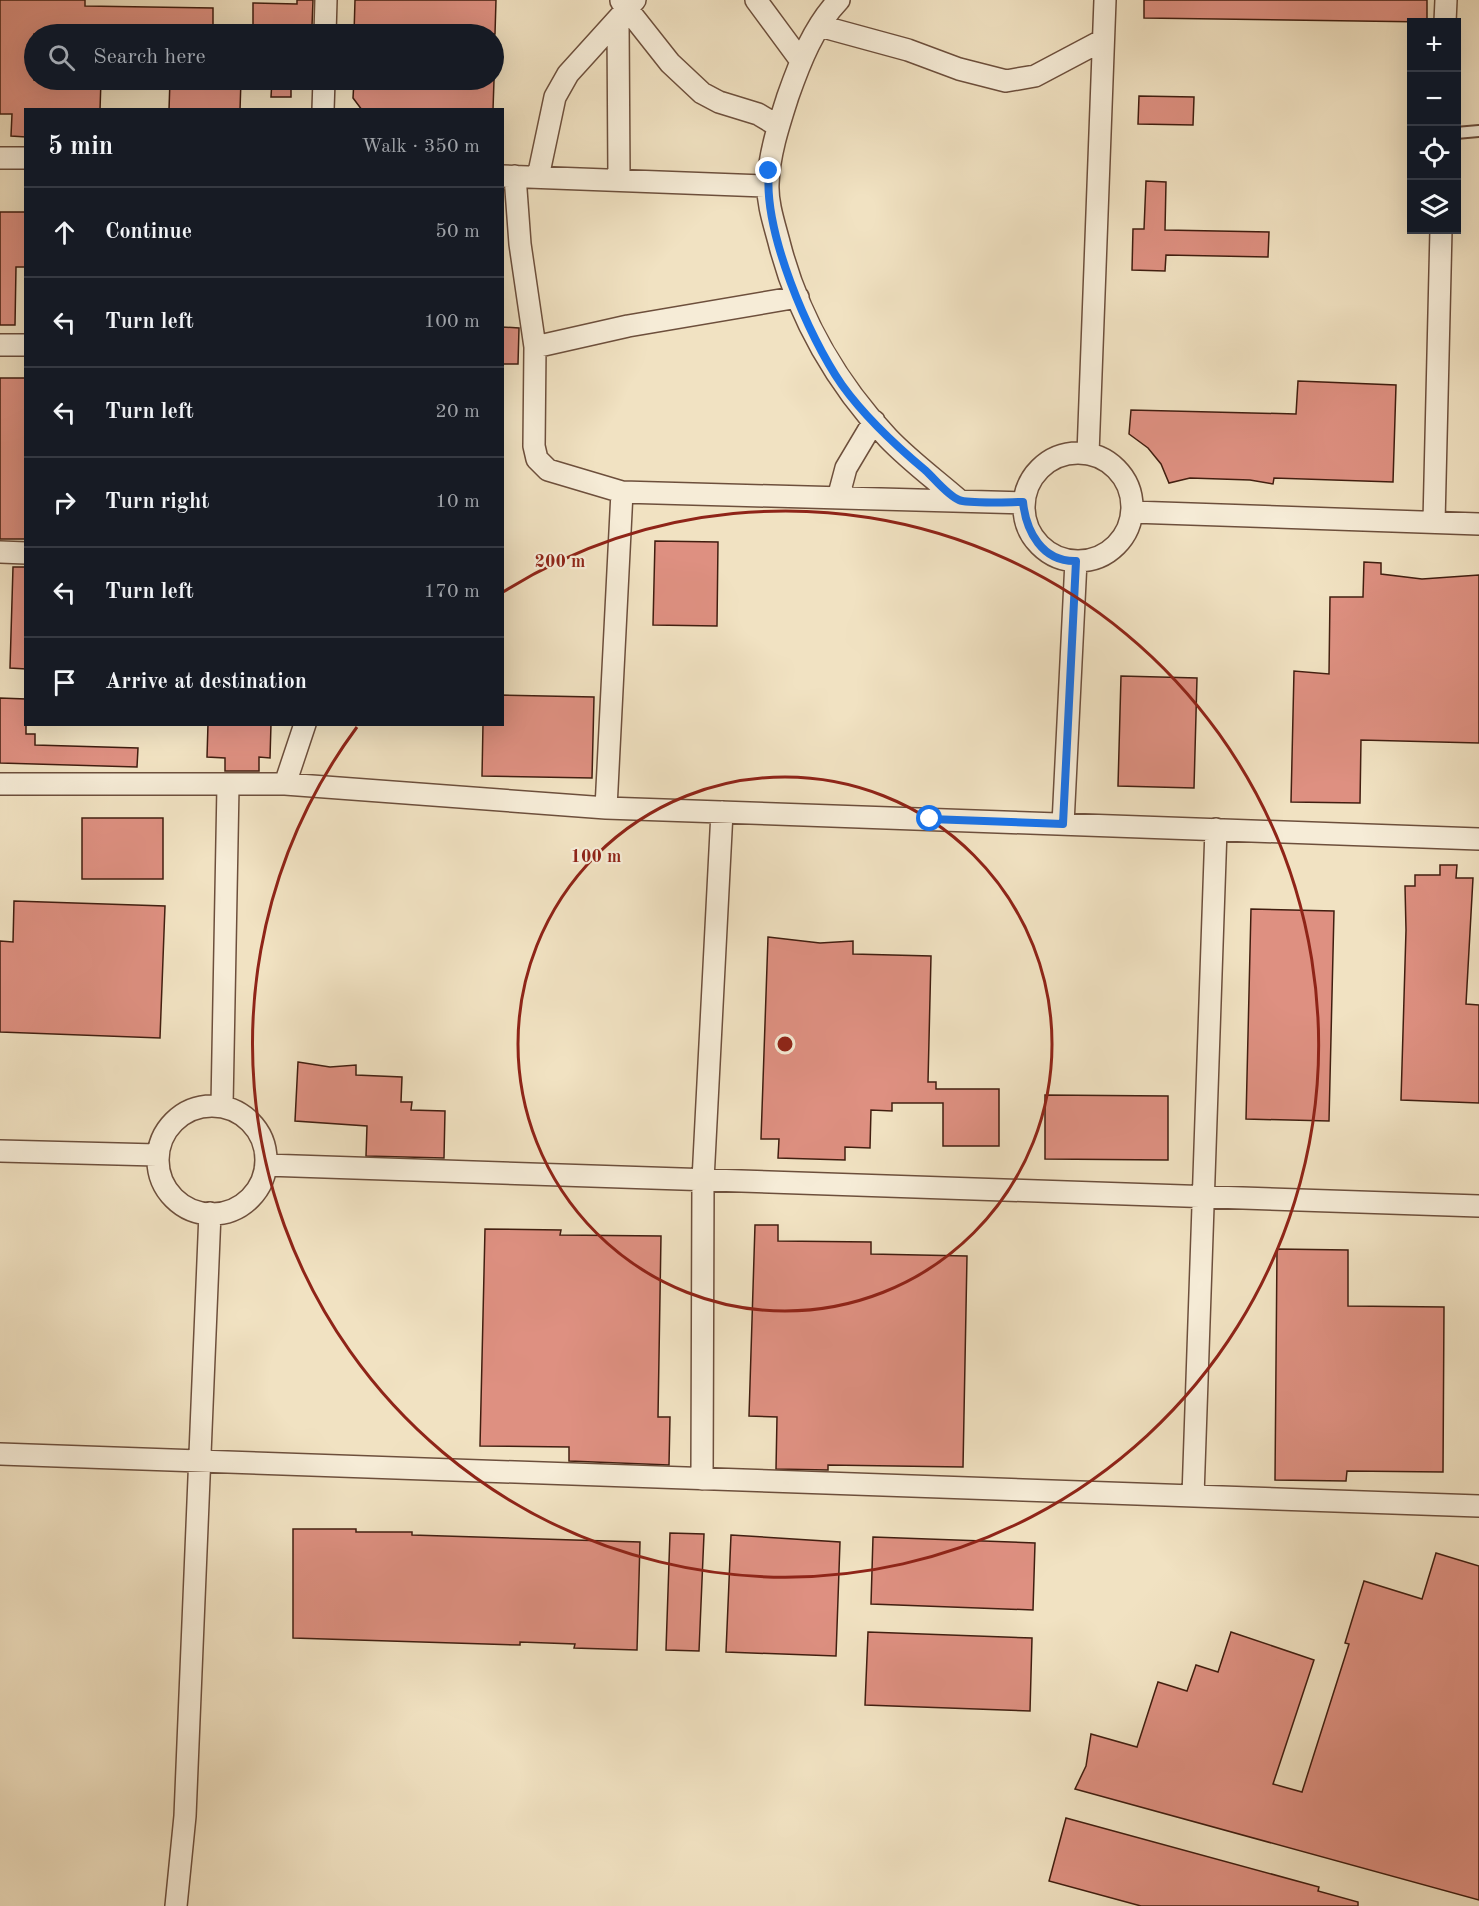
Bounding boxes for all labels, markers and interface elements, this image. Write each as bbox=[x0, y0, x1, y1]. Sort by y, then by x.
map controls bbox=[1407, 18, 1461, 234]
button: + bbox=[1407, 18, 1461, 72]
search box bbox=[24, 24, 504, 90]
icon: search bbox=[45, 41, 78, 74]
text: Search here bbox=[93, 46, 206, 68]
button: − bbox=[1407, 72, 1461, 126]
button: locate bbox=[1407, 126, 1461, 180]
text: 5 min bbox=[48, 134, 113, 160]
text: Walk · 350 m bbox=[361, 137, 480, 157]
route end bbox=[755, 157, 781, 183]
button: layers bbox=[1407, 180, 1461, 234]
icon: ahead bbox=[48, 216, 81, 249]
text: Continue bbox=[105, 221, 192, 243]
text: 50 m bbox=[435, 222, 480, 242]
icon: left bbox=[48, 306, 81, 339]
text: Turn left bbox=[105, 311, 194, 333]
text: 100 m bbox=[424, 312, 480, 332]
icon: left bbox=[48, 396, 81, 429]
text: Turn left bbox=[105, 401, 194, 423]
text: 20 m bbox=[435, 402, 480, 422]
icon: right bbox=[48, 486, 81, 519]
text: Turn right bbox=[105, 491, 209, 513]
text: 10 m bbox=[435, 492, 480, 512]
text: 200 m bbox=[535, 553, 585, 571]
icon: left bbox=[48, 576, 81, 609]
text: Turn left bbox=[105, 581, 194, 603]
text: 170 m bbox=[424, 582, 480, 602]
icon: arrive bbox=[48, 666, 81, 699]
text: Arrive at destination bbox=[105, 671, 307, 693]
route start bbox=[916, 805, 942, 831]
text: 100 m bbox=[571, 848, 621, 866]
centre of rings bbox=[775, 1034, 795, 1054]

